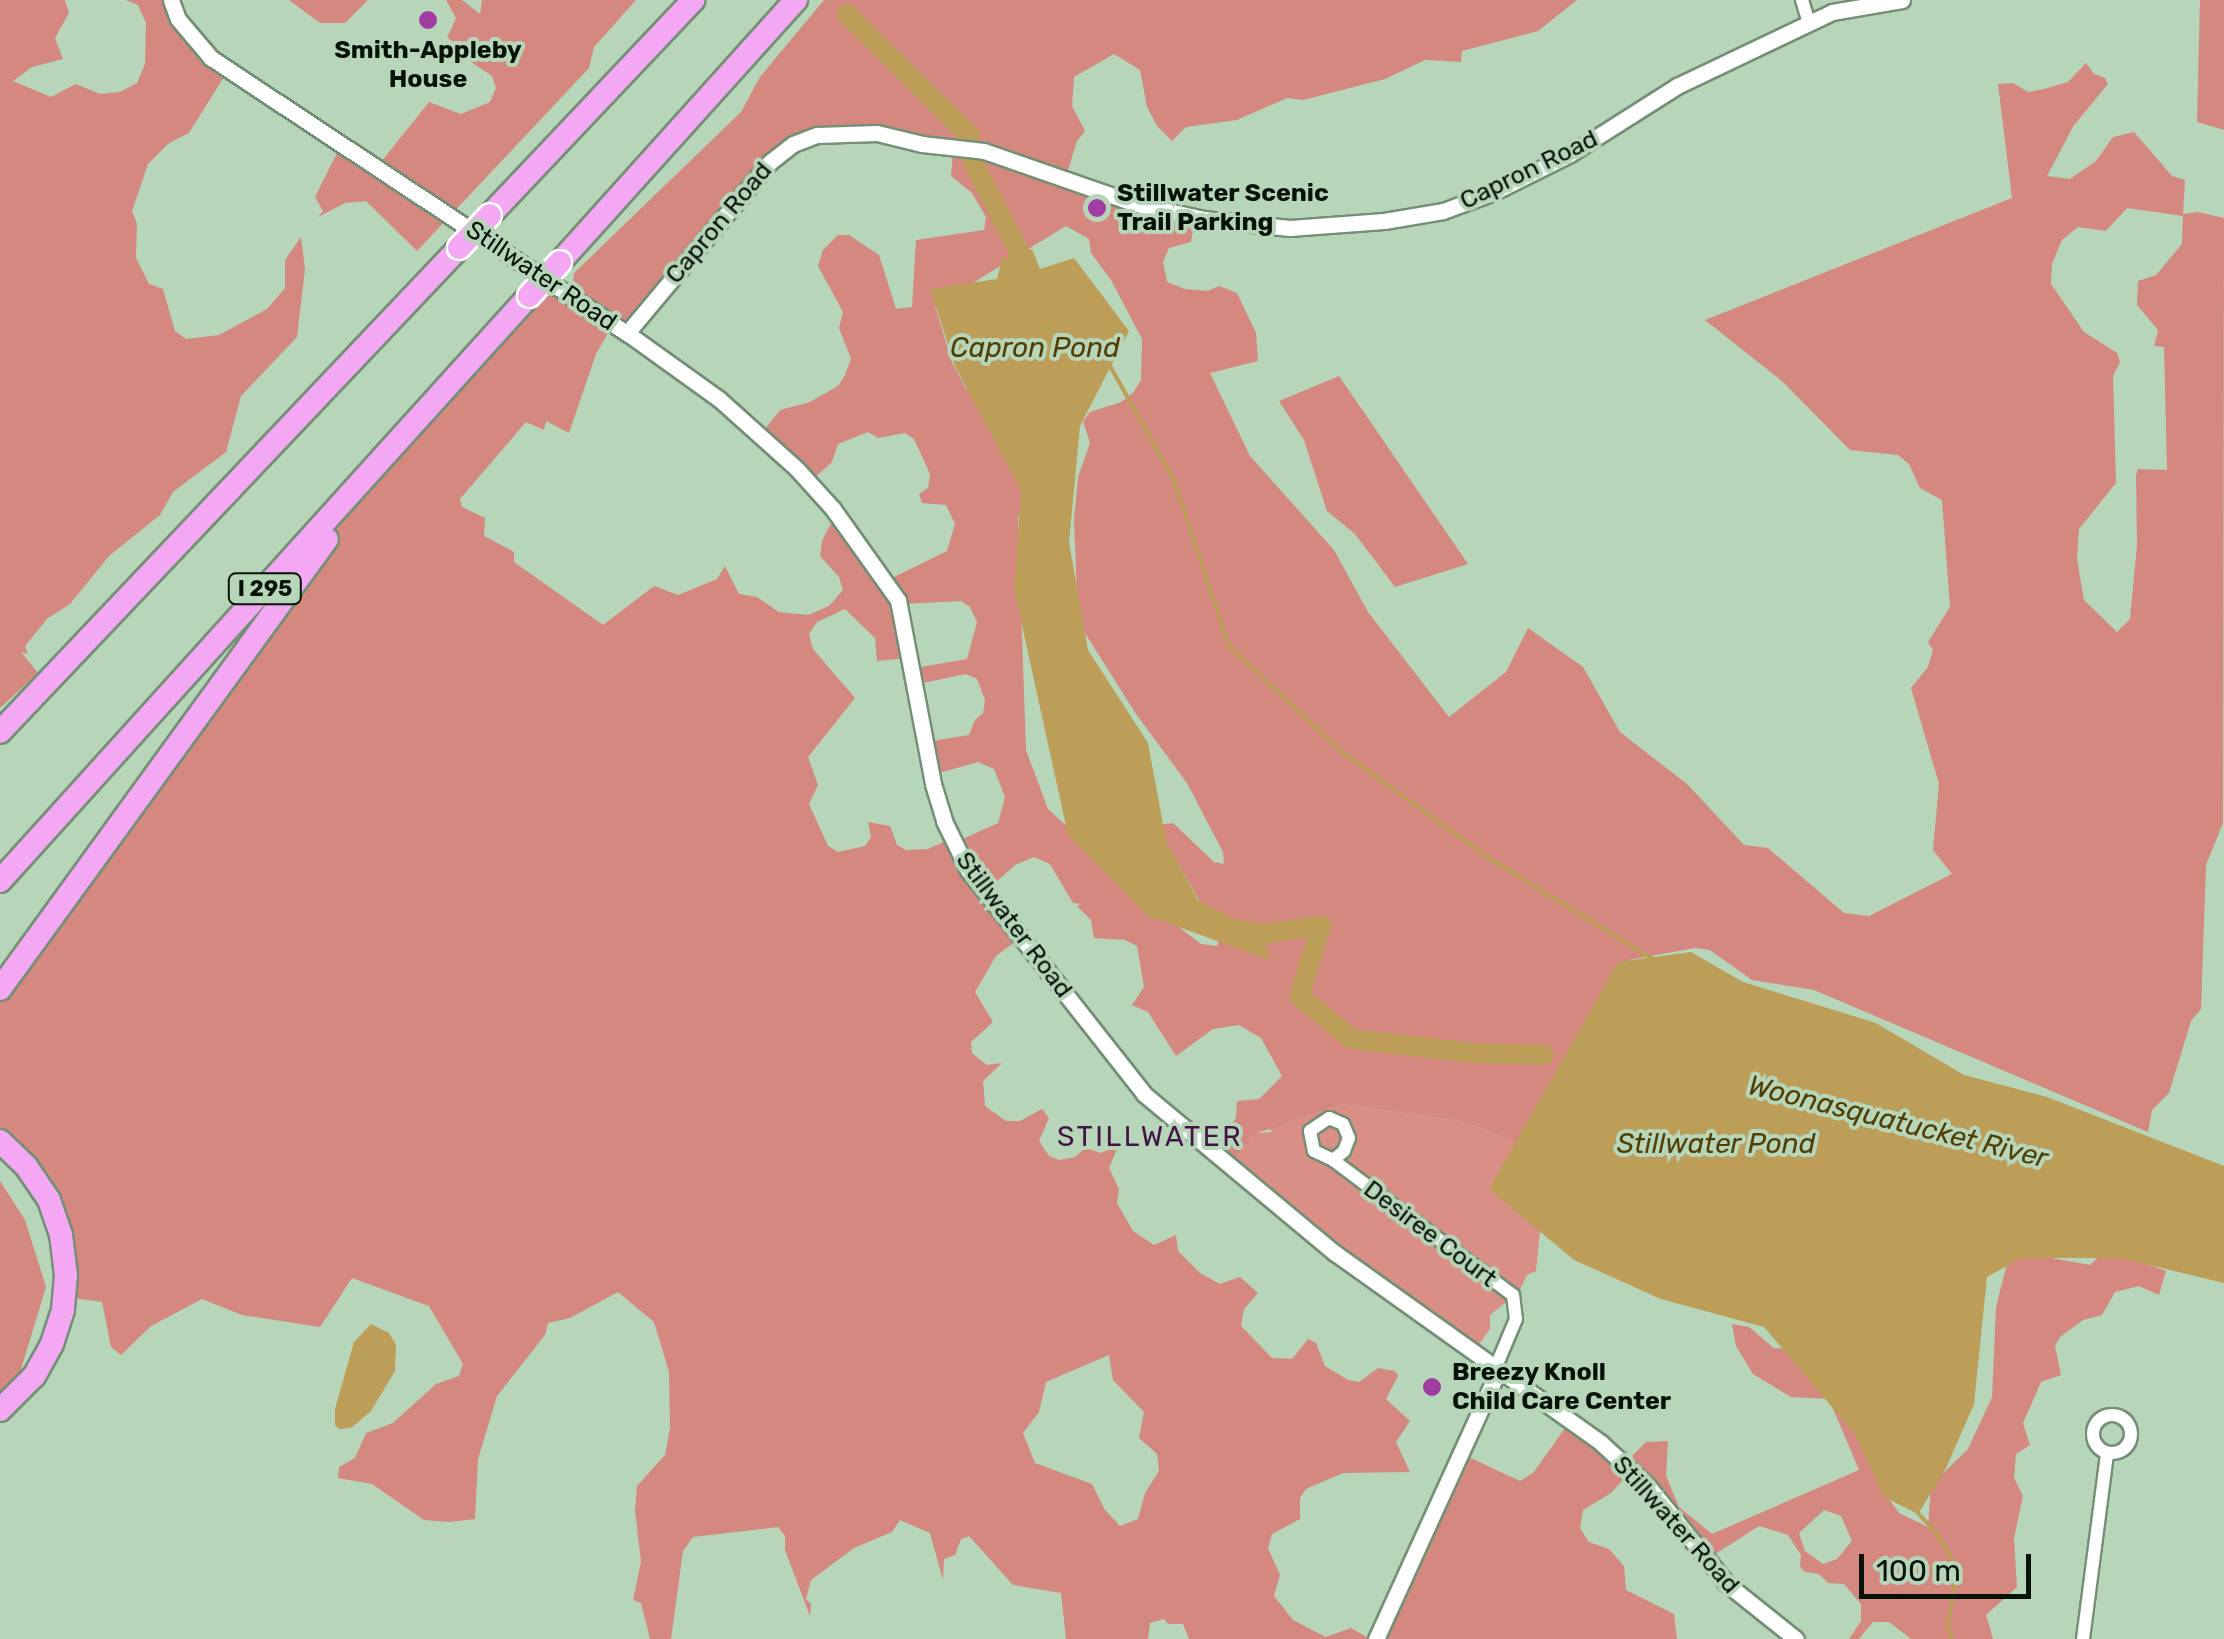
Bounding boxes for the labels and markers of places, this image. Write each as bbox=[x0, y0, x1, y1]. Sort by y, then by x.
marker: Smith-Appleby House bbox=[417, 9, 439, 31]
place label: Smith-Appleby House bbox=[334, 36, 522, 95]
place label: Stillwater Scenic Trail Parking bbox=[1117, 179, 1329, 238]
marker: Stillwater Scenic Trail Parking bbox=[1086, 197, 1108, 219]
place label: Breezy Knoll Child Care Center bbox=[1452, 1358, 1671, 1417]
marker: Breezy Knoll Child Care Center bbox=[1421, 1376, 1443, 1398]

